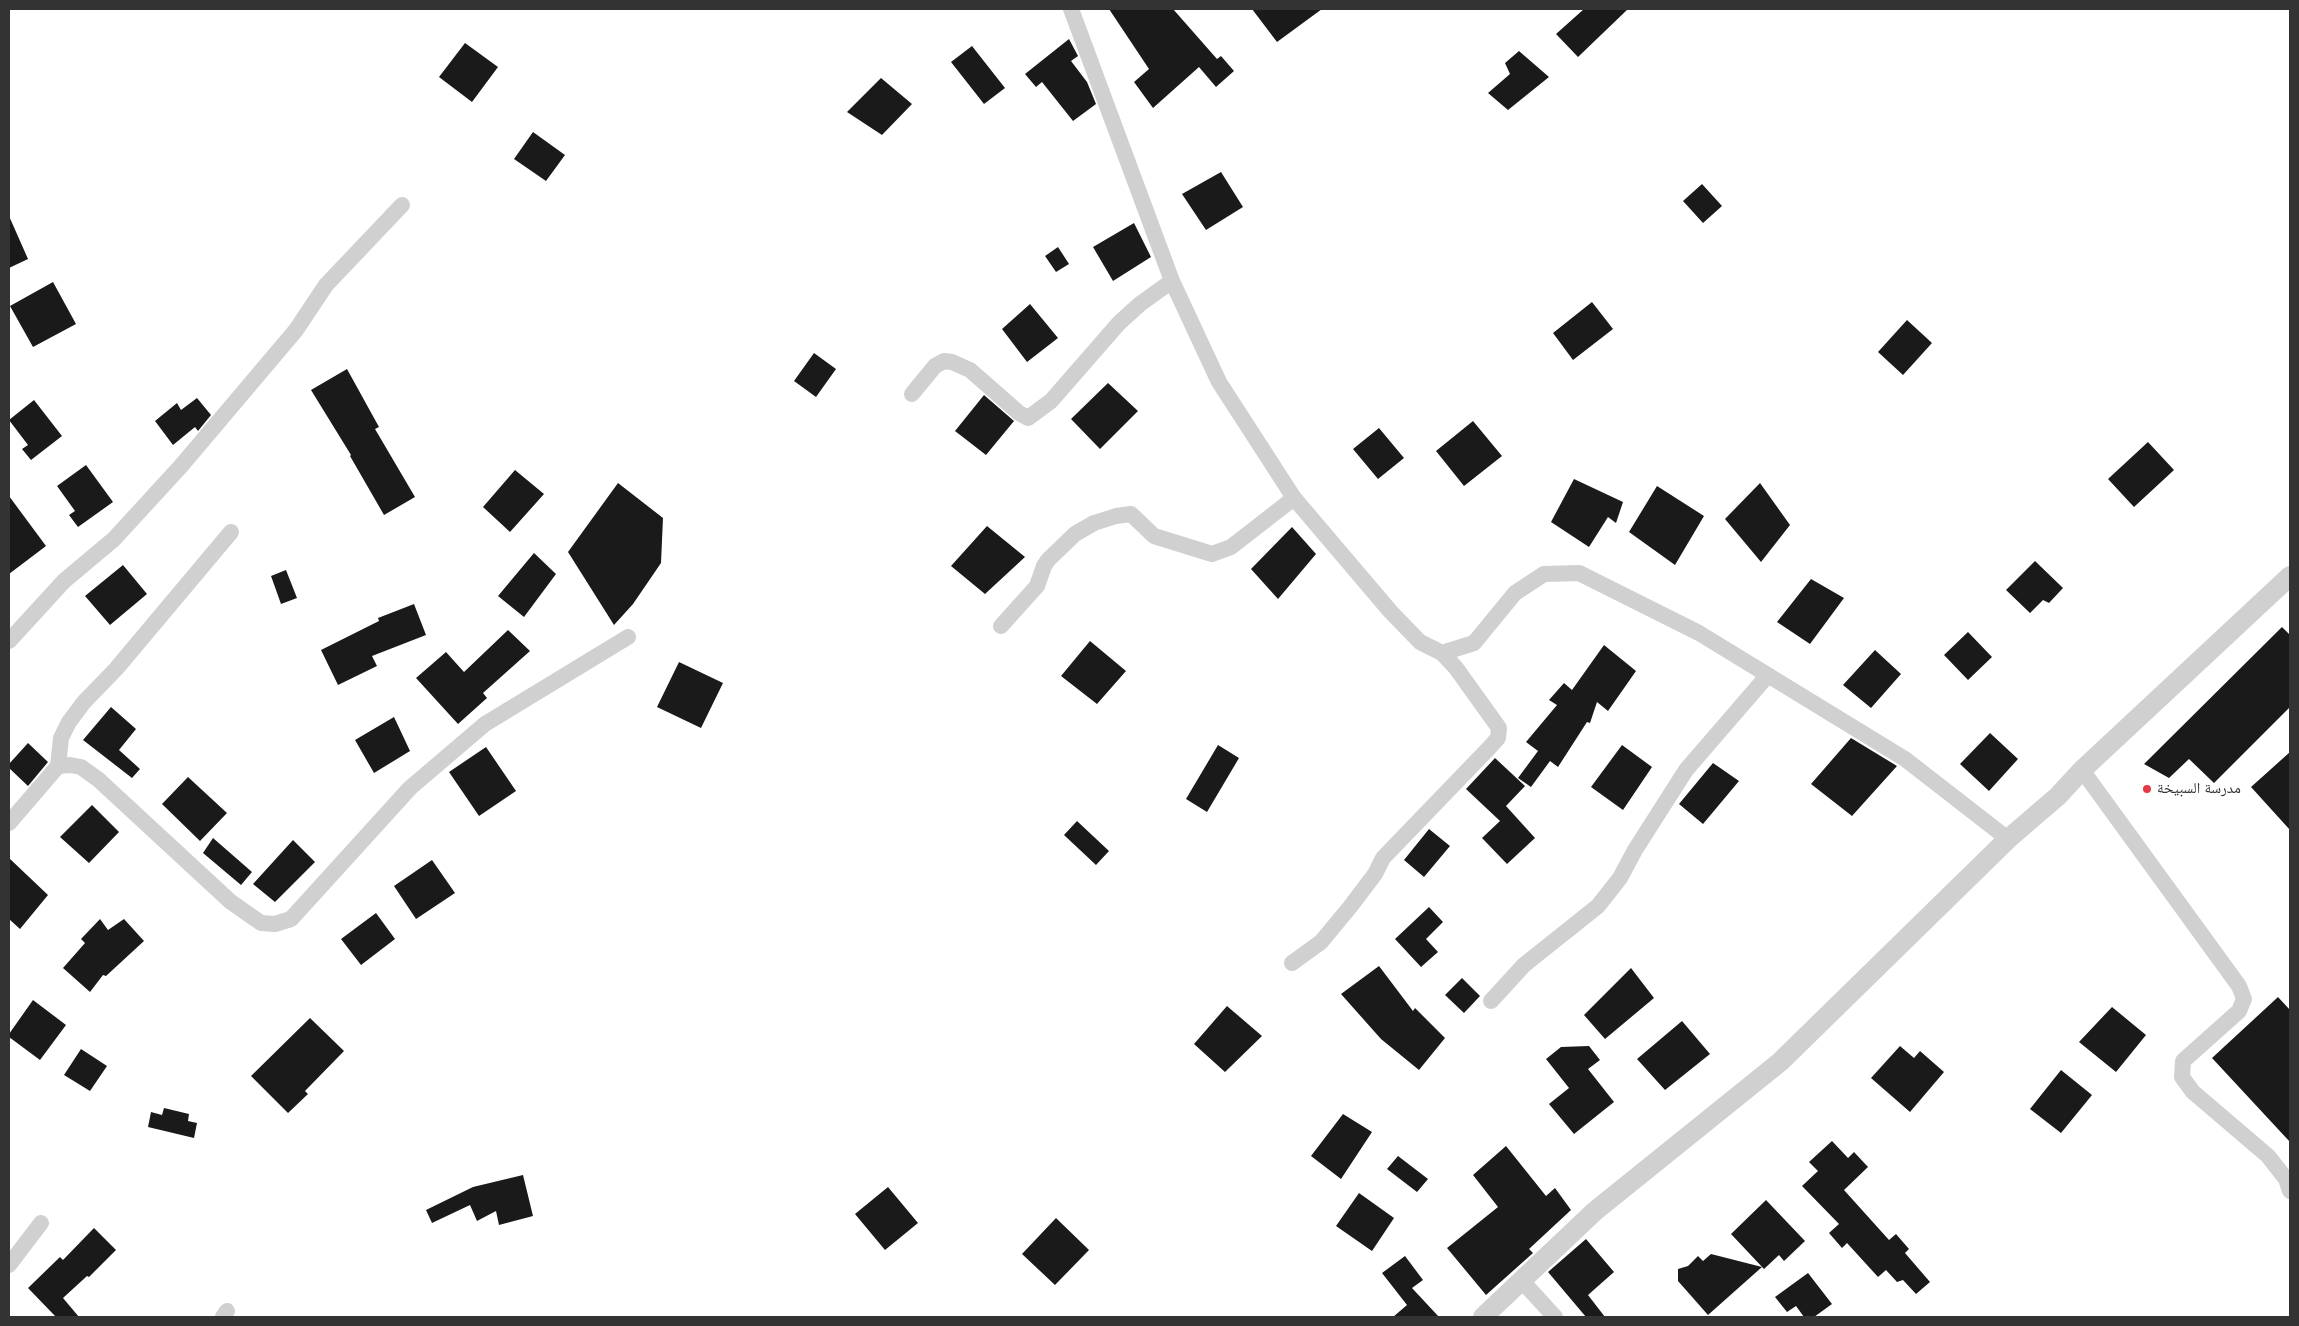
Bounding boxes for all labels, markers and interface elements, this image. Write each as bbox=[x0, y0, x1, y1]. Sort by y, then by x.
place label: مدرسة السبيخة bbox=[2157, 780, 2241, 798]
marker: مدرسة السبيخة bbox=[2141, 783, 2153, 795]

